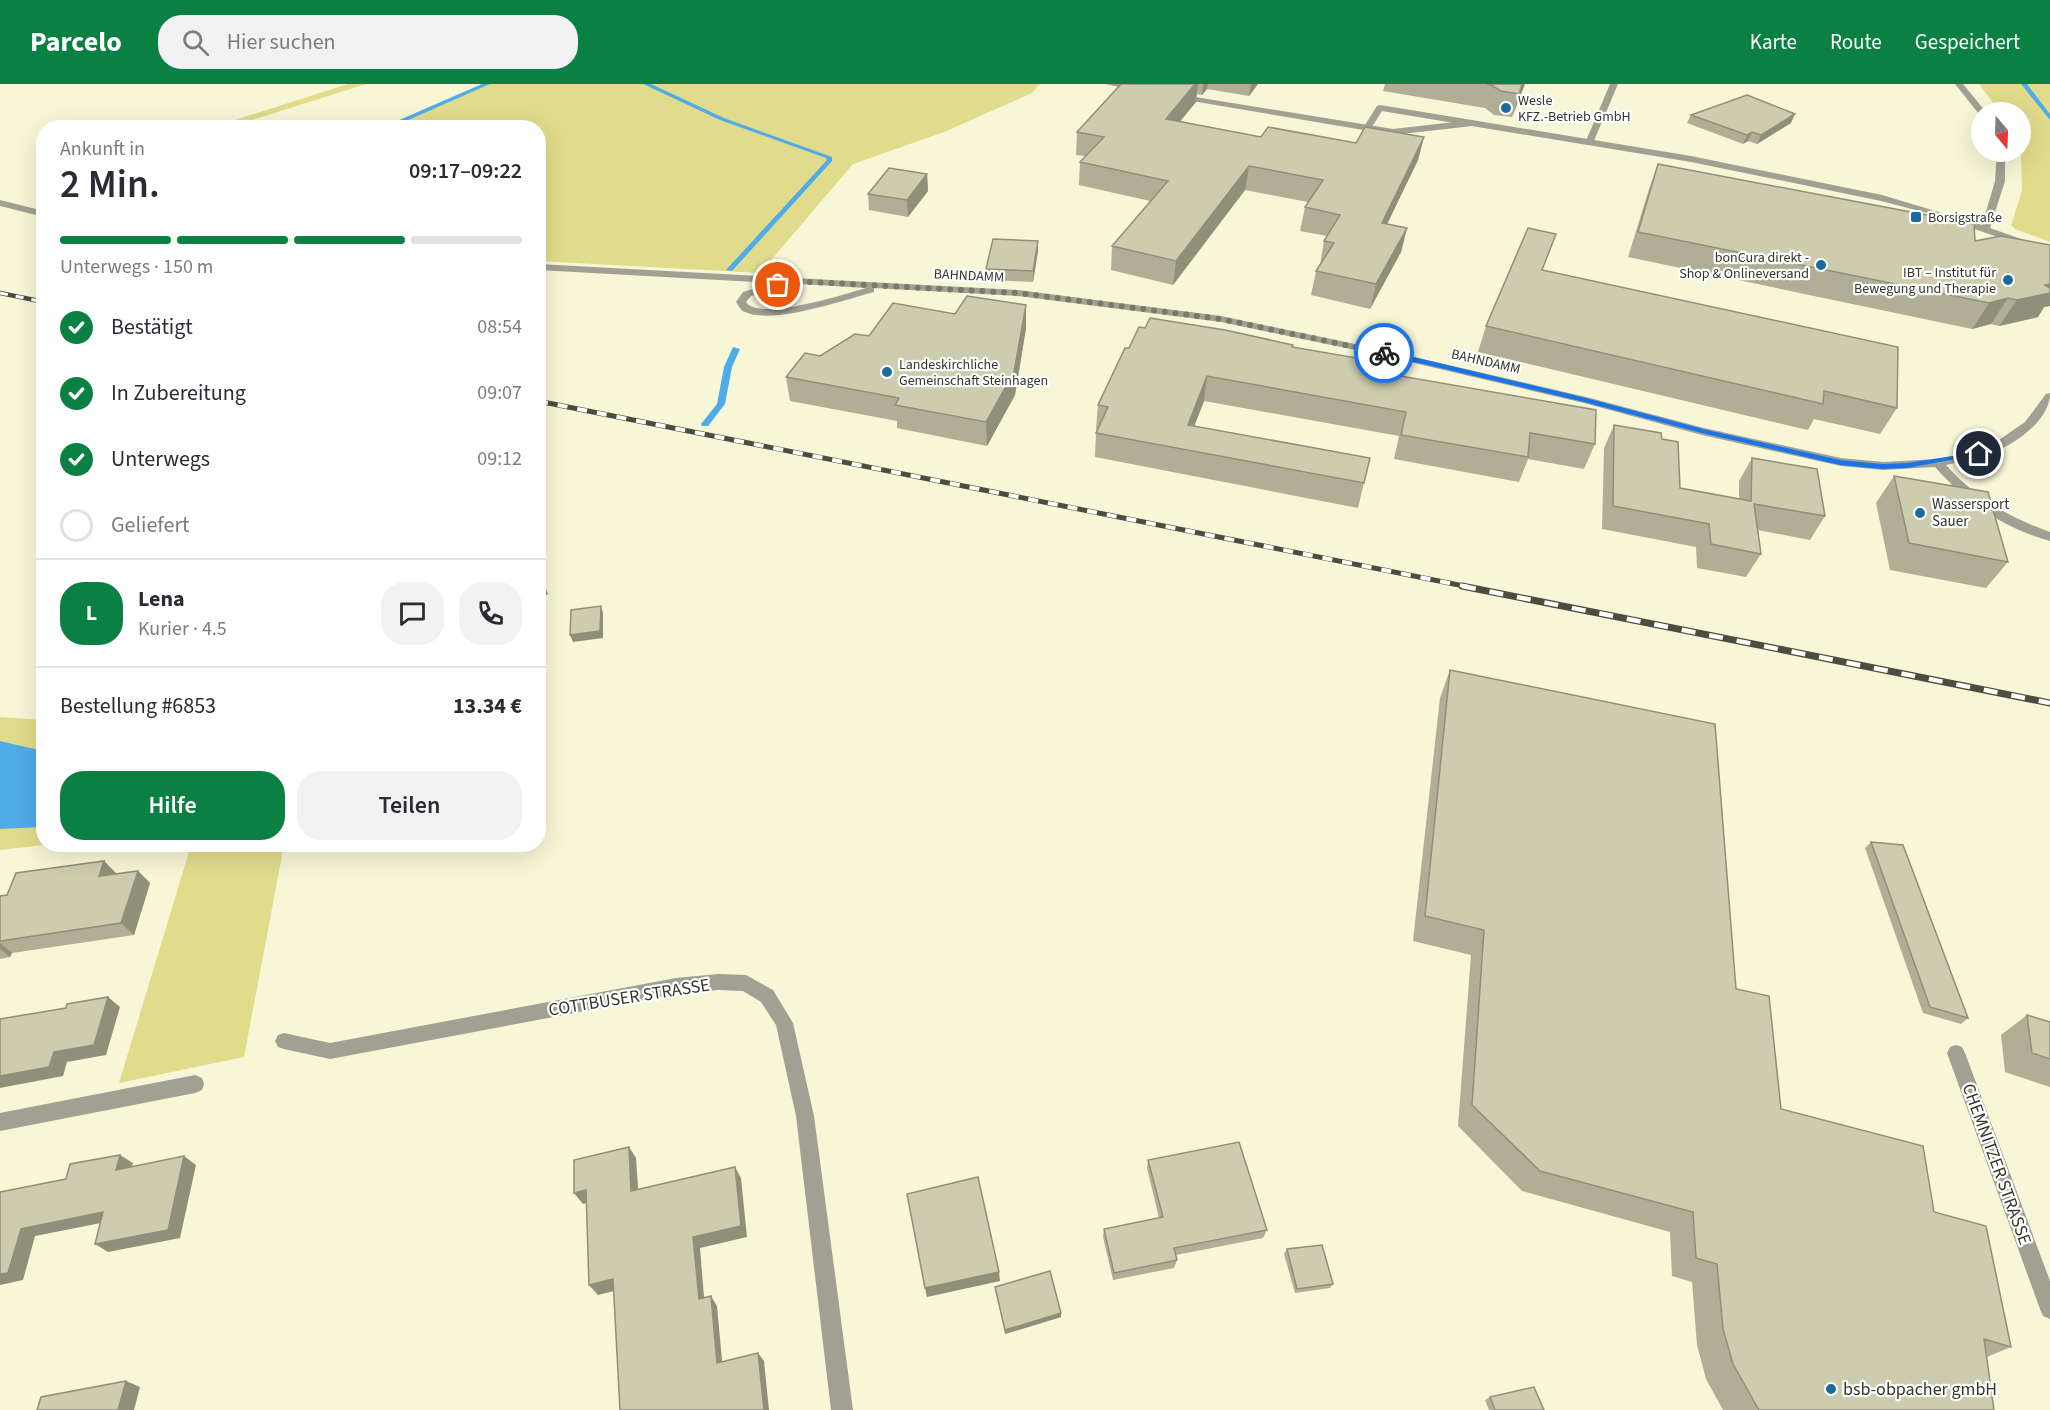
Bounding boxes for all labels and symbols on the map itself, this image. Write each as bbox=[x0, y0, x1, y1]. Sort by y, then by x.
place label: Wesle KFZ.-Betrieb GmbH bbox=[1518, 91, 1631, 127]
marker: Wesle KFZ.-Betrieb GmbH bbox=[1499, 101, 1513, 115]
north arrow bbox=[1971, 102, 2031, 162]
place label: Borsigstraße bbox=[1928, 208, 2002, 228]
marker: Borsigstraße bbox=[1909, 210, 1923, 224]
place label: bonCura direkt - Shop & Onlineversand bbox=[1679, 248, 1809, 284]
marker: bonCura direkt - Shop & Onlineversand bbox=[1814, 258, 1828, 272]
pin bbox=[752, 259, 803, 310]
place label: IBT – Institut für Bewegung und Therapie bbox=[1854, 263, 1996, 299]
street label: BAHNDAMM bbox=[933, 264, 1005, 288]
marker: IBT – Institut für Bewegung und Therapie bbox=[2001, 273, 2015, 287]
courier bbox=[1354, 323, 1414, 383]
street label: BAHNDAMM bbox=[1449, 344, 1522, 380]
place label: Landeskirchliche Gemeinschaft Steinhagen bbox=[899, 355, 1048, 391]
marker: Landeskirchliche Gemeinschaft Steinhagen bbox=[880, 365, 894, 379]
pin bbox=[1953, 428, 2004, 479]
place label: Wassersport Sauer bbox=[1932, 494, 2009, 532]
marker: Wassersport Sauer bbox=[1913, 506, 1927, 520]
street label: COTTBUSER STRASSE bbox=[547, 972, 711, 1023]
street label: CHEMNITZER STRASSE bbox=[1956, 1080, 2037, 1248]
place label: bsb-obpacher gmbH bbox=[1843, 1377, 1997, 1402]
marker: bsb-obpacher gmbH bbox=[1824, 1382, 1838, 1396]

